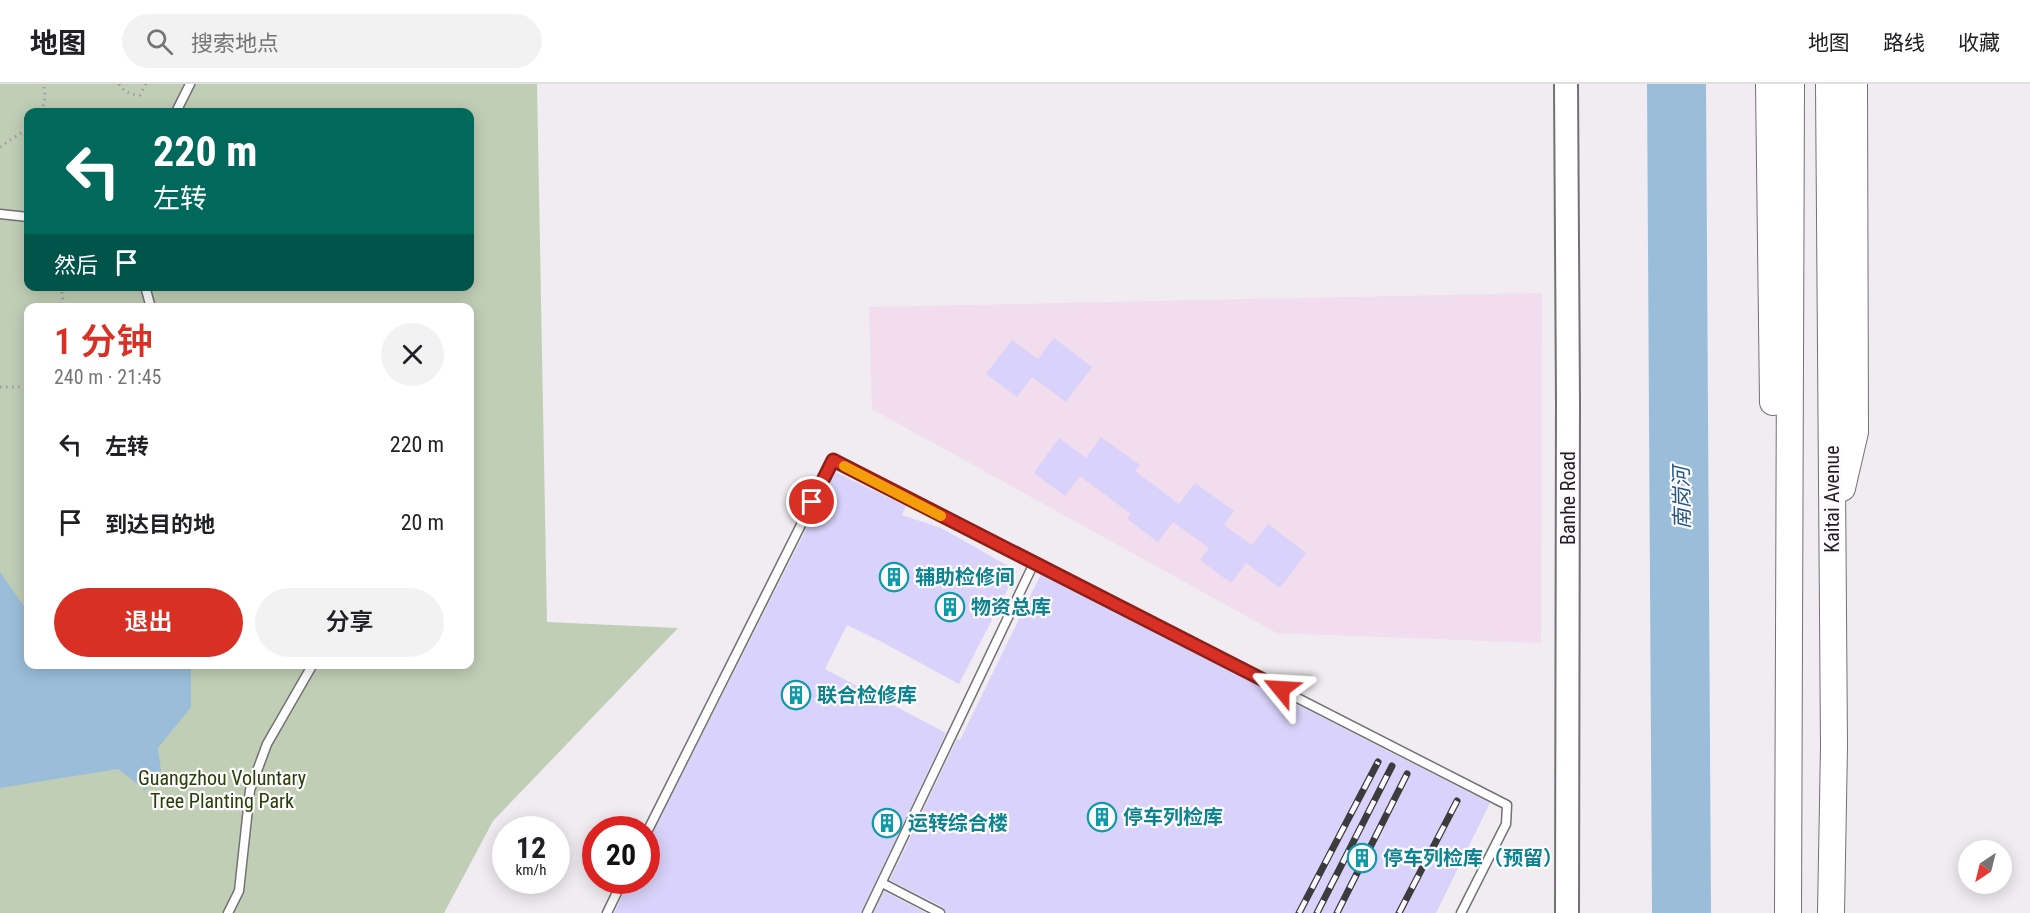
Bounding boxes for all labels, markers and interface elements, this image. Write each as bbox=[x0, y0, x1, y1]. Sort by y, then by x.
search box bbox=[122, 14, 542, 68]
icon: search bbox=[143, 25, 176, 58]
text: 地图 bbox=[30, 27, 86, 60]
text: 搜索地点 bbox=[191, 31, 279, 56]
text: 地图 bbox=[1808, 31, 1850, 55]
text: 路线 bbox=[1883, 31, 1925, 55]
text: 收藏 bbox=[1958, 31, 2000, 55]
text: 220 m bbox=[153, 127, 258, 176]
icon: left bbox=[54, 132, 132, 210]
text: 左转 bbox=[153, 183, 207, 215]
icon: arrive bbox=[110, 246, 143, 279]
text: 然后 bbox=[54, 253, 98, 278]
text: 1 分钟 bbox=[54, 321, 152, 363]
button: close bbox=[381, 323, 444, 386]
text: 240 m · 21:45 bbox=[54, 365, 161, 389]
icon: left bbox=[54, 428, 87, 461]
text: 220 m bbox=[390, 432, 444, 457]
text: 左转 bbox=[105, 434, 149, 459]
street label: Kaitai Avenue bbox=[1820, 445, 1844, 553]
street label: Banhe Road bbox=[1556, 451, 1580, 545]
water label: 南岗河 bbox=[1669, 462, 1695, 530]
pin bbox=[786, 476, 837, 527]
icon: arrive bbox=[795, 485, 828, 518]
icon: arrive bbox=[54, 506, 87, 539]
text: 20 m bbox=[401, 510, 444, 535]
text: 到达目的地 bbox=[105, 512, 215, 537]
building icon: 辅助检修间 bbox=[878, 561, 910, 593]
place label: 辅助检修间 bbox=[915, 565, 1015, 589]
button: 退出 bbox=[54, 588, 243, 657]
button: 分享 bbox=[255, 588, 444, 657]
building icon: 物资总库 bbox=[934, 591, 966, 623]
place label: 物资总库 bbox=[971, 595, 1051, 619]
position arrow bbox=[1249, 657, 1313, 721]
building icon: 联合检修库 bbox=[780, 679, 812, 711]
place label: 联合检修库 bbox=[817, 683, 917, 707]
park label: Guangzhou Voluntary Tree Planting Park bbox=[138, 766, 306, 813]
building icon: 停车列检库 bbox=[1086, 801, 1118, 833]
place label: 停车列检库 bbox=[1123, 805, 1223, 829]
building icon: 运转综合楼 bbox=[871, 807, 903, 839]
place label: 运转综合楼 bbox=[908, 811, 1008, 835]
speed limit sign: 20 bbox=[582, 816, 660, 894]
text: 12 bbox=[516, 830, 546, 865]
north arrow bbox=[1958, 840, 2012, 894]
map controls bbox=[1958, 840, 2012, 894]
building icon: 停车列检库（预留） bbox=[1346, 842, 1378, 874]
place label: 停车列检库（预留） bbox=[1383, 846, 1563, 870]
text: km/h bbox=[516, 861, 546, 879]

